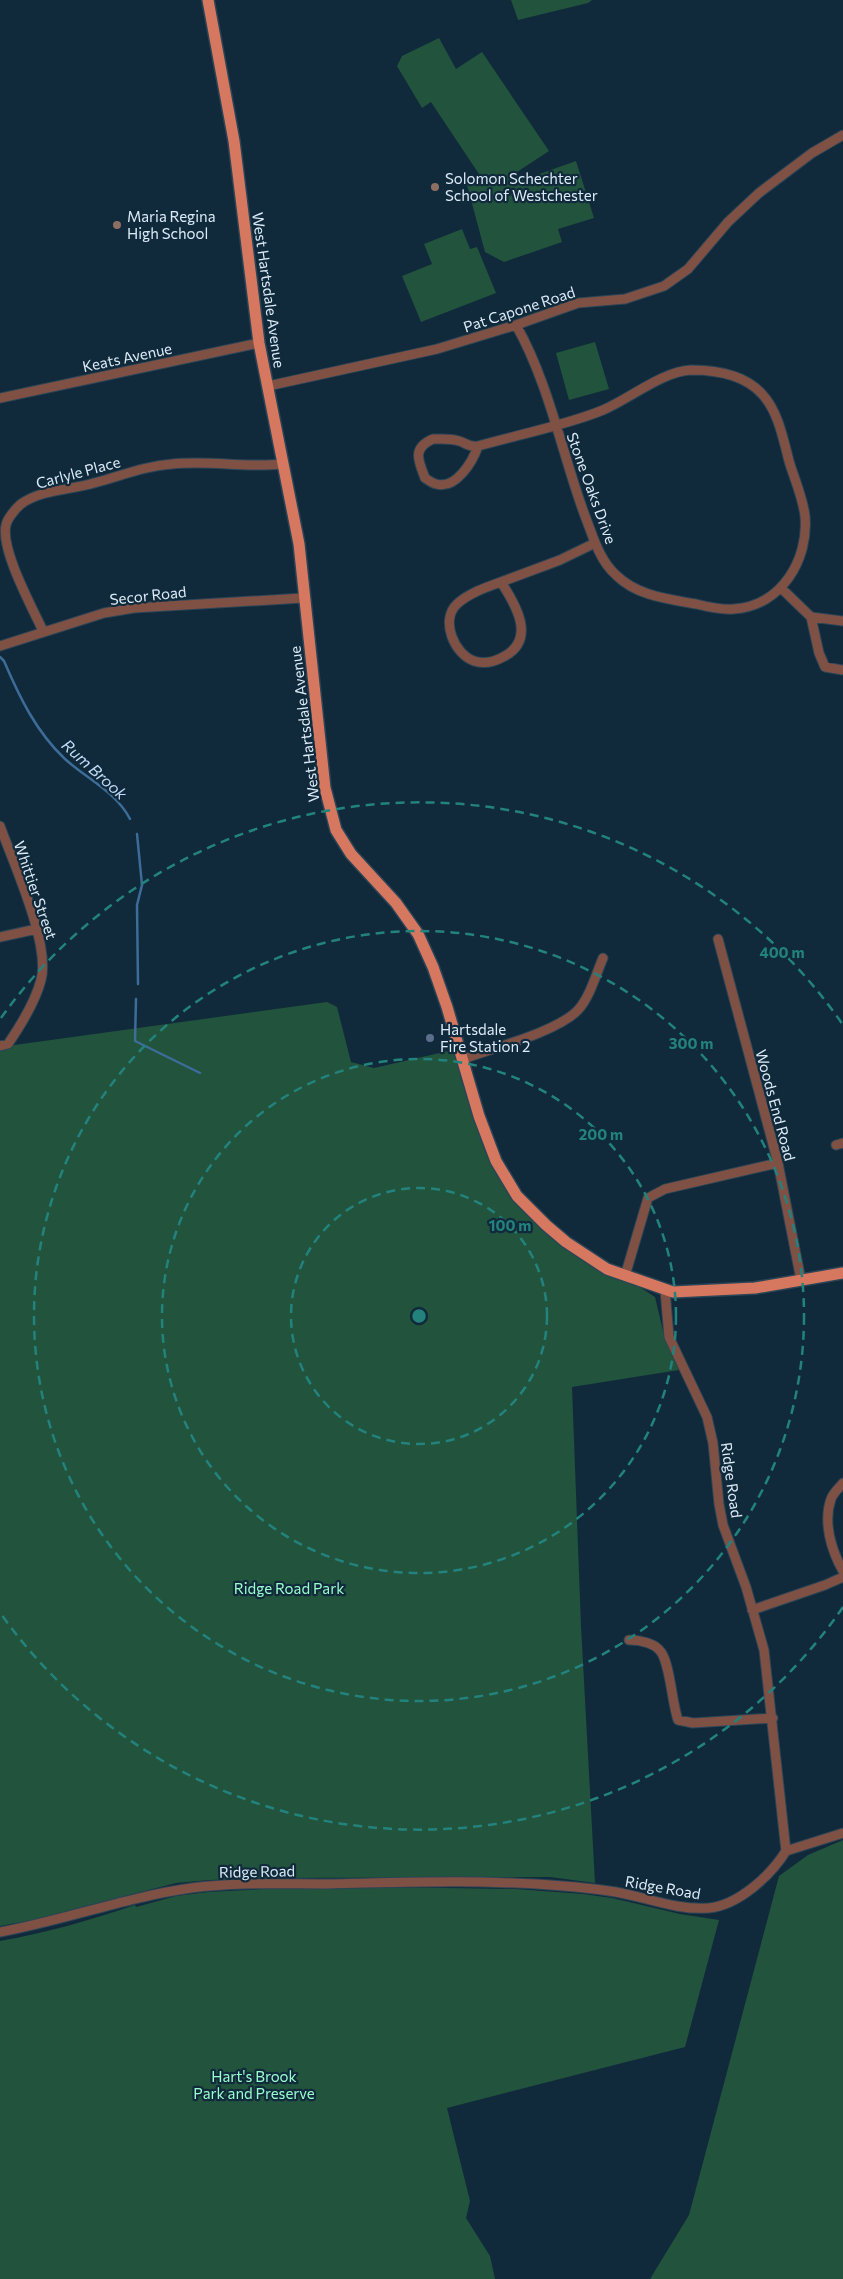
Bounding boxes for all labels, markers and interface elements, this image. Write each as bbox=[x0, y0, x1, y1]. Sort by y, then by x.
place label: Solomon Schechter School of Westchester bbox=[445, 169, 598, 204]
marker: Solomon Schechter School of Westchester bbox=[429, 181, 441, 193]
place label: Maria Regina High School bbox=[127, 207, 216, 242]
street label: West Hartsdale Avenue bbox=[249, 211, 289, 369]
marker: Maria Regina High School bbox=[111, 219, 123, 231]
street label: Pat Capone Road bbox=[461, 282, 577, 336]
street label: Keats Avenue bbox=[81, 339, 174, 375]
street label: Stone Oaks Drive bbox=[563, 430, 621, 546]
street label: Carlyle Place bbox=[34, 452, 122, 492]
street label: Secor Road bbox=[109, 582, 187, 608]
street label: West Hartsdale Avenue bbox=[285, 645, 323, 803]
water label: Rum Brook bbox=[59, 735, 132, 803]
street label: Whittier Street bbox=[11, 838, 61, 942]
text: 400 m bbox=[759, 943, 805, 961]
place label: Hartsdale Fire Station 2 bbox=[440, 1020, 530, 1055]
marker: Hartsdale Fire Station 2 bbox=[424, 1032, 436, 1044]
text: 300 m bbox=[669, 1034, 713, 1052]
street label: Woods End Road bbox=[752, 1047, 800, 1163]
text: 200 m bbox=[579, 1125, 623, 1143]
text: 100 m bbox=[489, 1216, 531, 1234]
centre of rings bbox=[410, 1307, 428, 1325]
street label: Ridge Road bbox=[718, 1441, 746, 1519]
park label: Ridge Road Park bbox=[234, 1579, 344, 1597]
street label: Ridge Road bbox=[219, 1861, 295, 1881]
street label: Ridge Road bbox=[624, 1872, 702, 1902]
park label: Hart's Brook Park and Preserve bbox=[193, 2067, 315, 2102]

